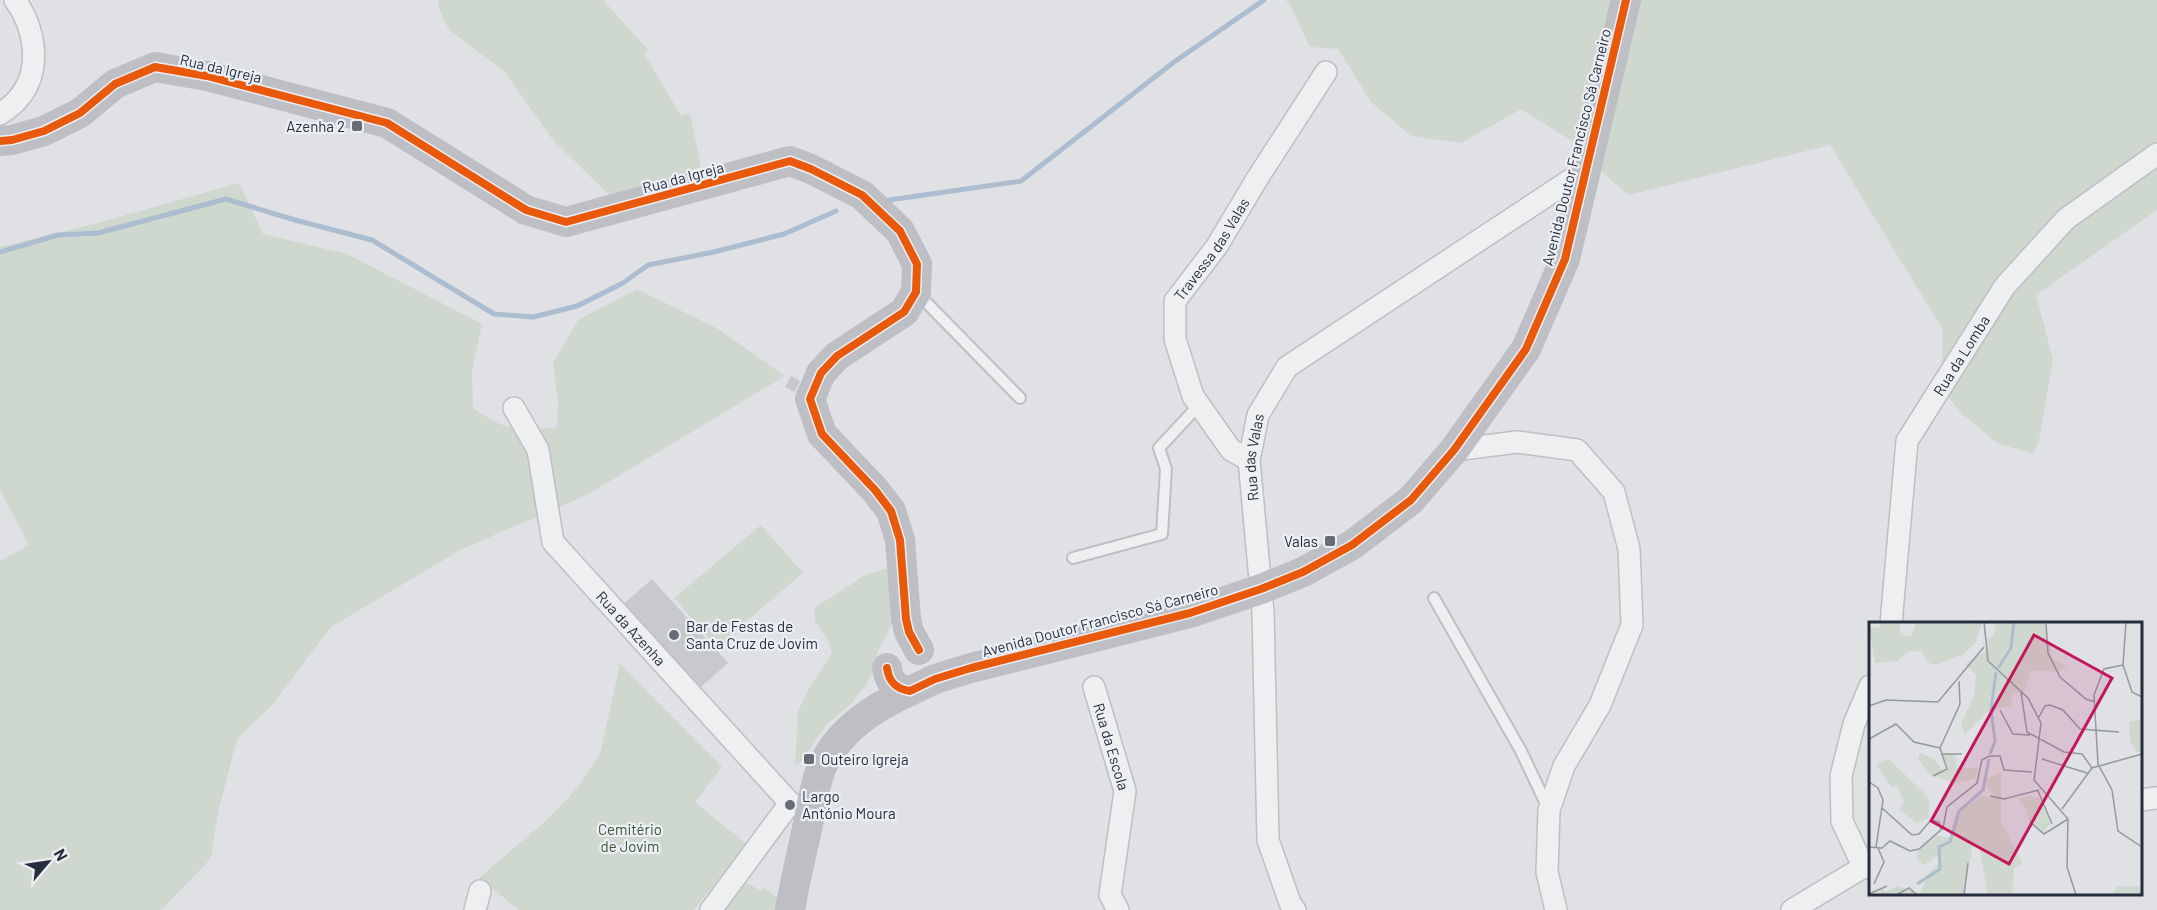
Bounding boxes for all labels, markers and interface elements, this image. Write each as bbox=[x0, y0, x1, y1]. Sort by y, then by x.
street label: Avenida Doutor Francisco Sá Carneiro bbox=[1538, 27, 1614, 267]
street label: Rua da Igreja bbox=[178, 50, 264, 86]
place label: Azenha 2 bbox=[286, 117, 345, 135]
marker: Azenha 2 bbox=[350, 119, 364, 133]
street label: Rua da Igreja bbox=[640, 158, 726, 196]
street label: Travessa das Valas bbox=[1170, 194, 1253, 304]
street label: Rua da Lomba bbox=[1929, 312, 1993, 399]
street label: Rua das Valas bbox=[1240, 412, 1267, 502]
place label: Valas bbox=[1284, 532, 1318, 550]
marker: Valas bbox=[1323, 534, 1337, 548]
street label: Avenida Doutor Francisco Sá Carneiro bbox=[980, 580, 1220, 660]
street label: Rua da Azenha bbox=[593, 587, 670, 669]
place label: Bar de Festas de Santa Cruz de Jovim bbox=[686, 617, 818, 652]
inset map bbox=[1869, 622, 2142, 895]
marker: Bar de Festas de Santa Cruz de Jovim bbox=[667, 628, 681, 642]
street label: Rua da Escola bbox=[1090, 701, 1133, 792]
place label: Outeiro Igreja bbox=[821, 750, 909, 768]
marker: Outeiro Igreja bbox=[802, 752, 816, 766]
place label: Largo António Moura bbox=[802, 787, 896, 822]
marker: Largo António Moura bbox=[783, 798, 797, 812]
park label: Cemitério de Jovim bbox=[598, 820, 662, 855]
north arrow bbox=[18, 832, 78, 892]
text: N bbox=[51, 845, 72, 864]

